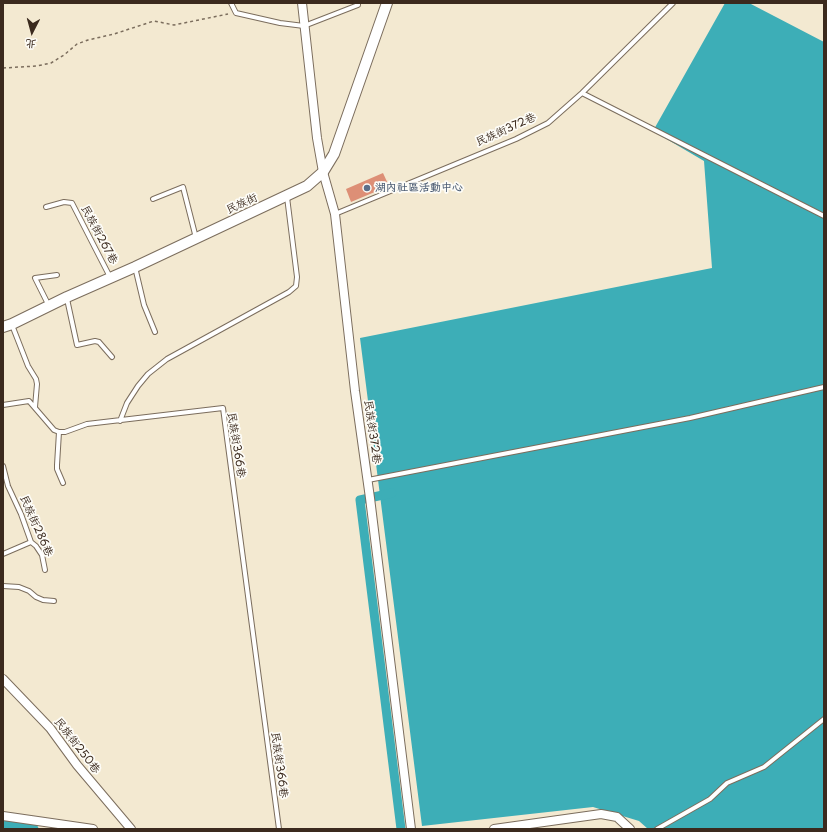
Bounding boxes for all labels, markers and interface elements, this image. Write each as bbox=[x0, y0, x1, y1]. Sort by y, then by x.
north arrow bbox=[12, 12, 52, 52]
text: 北 bbox=[24, 35, 37, 53]
street label: 民族街372巷 bbox=[474, 111, 538, 149]
place label: 湖內社區活動中心 bbox=[375, 181, 463, 195]
marker: 湖內社區活動中心 bbox=[362, 183, 372, 193]
street label: 民族街 bbox=[224, 191, 260, 217]
street label: 民族街267巷 bbox=[78, 203, 120, 267]
street label: 民族街372巷 bbox=[361, 399, 383, 465]
street label: 民族街366巷 bbox=[224, 411, 248, 479]
street label: 民族街286巷 bbox=[17, 493, 55, 559]
street label: 民族街250巷 bbox=[51, 716, 103, 776]
street label: 民族街366巷 bbox=[268, 731, 290, 799]

